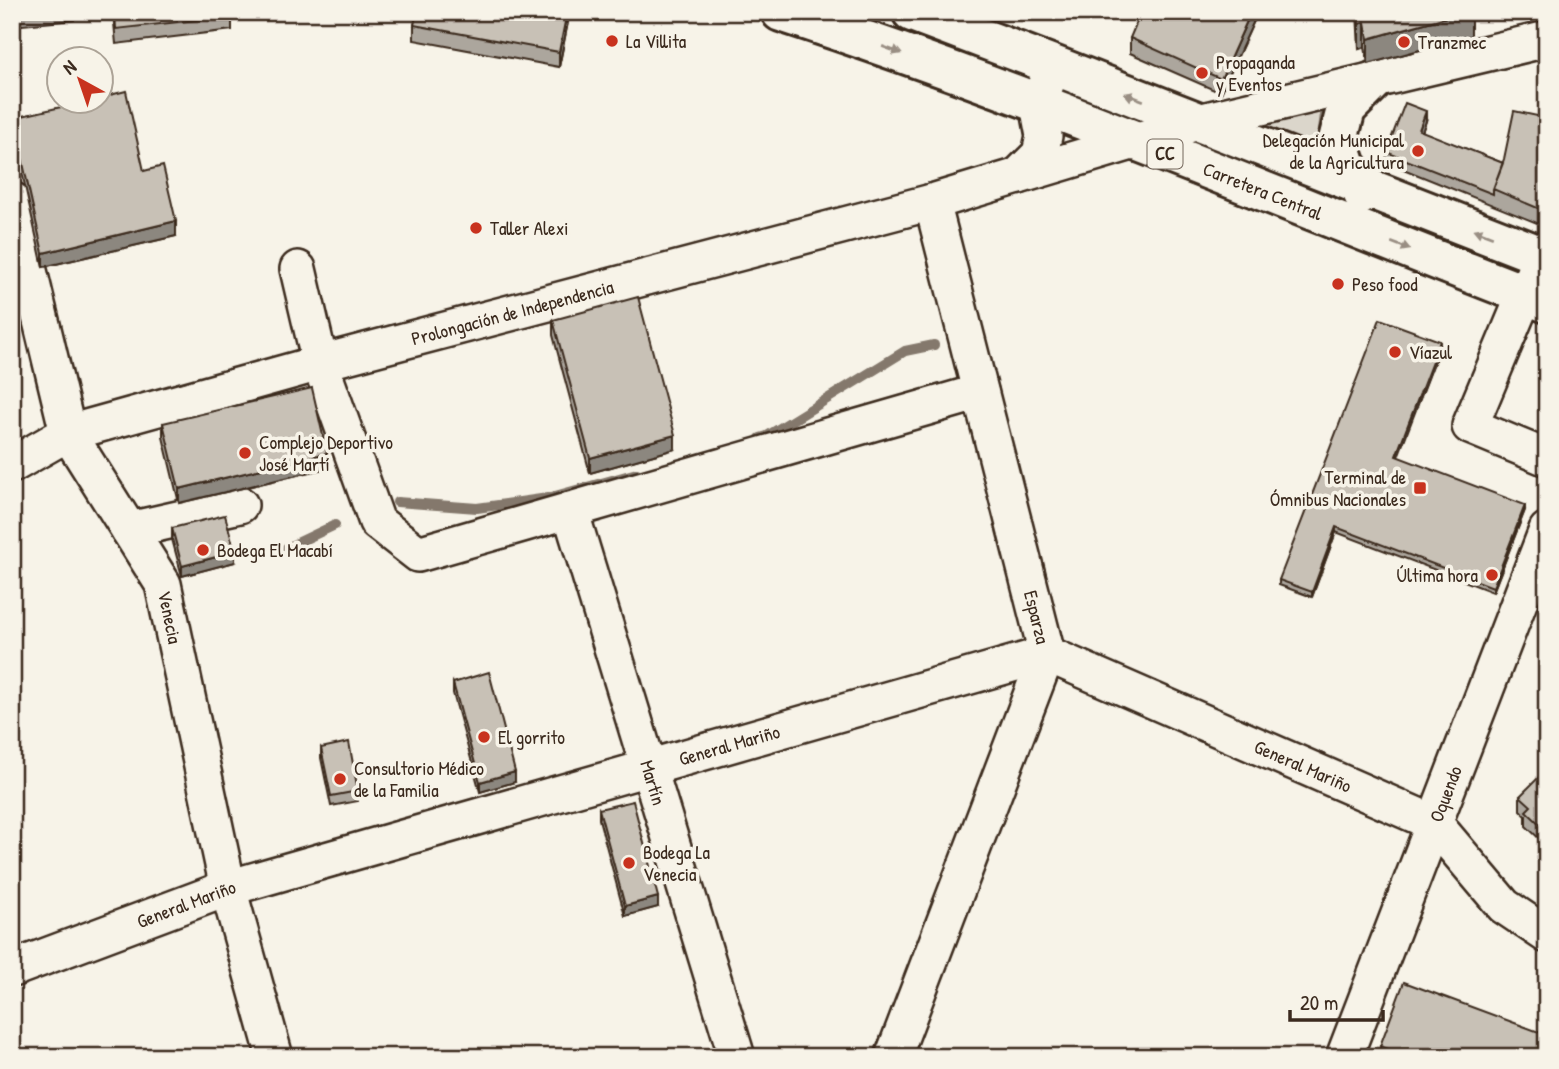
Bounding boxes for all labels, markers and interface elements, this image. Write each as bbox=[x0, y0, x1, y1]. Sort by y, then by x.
place label: La Villita bbox=[626, 28, 687, 54]
place label: Tranzmec bbox=[1418, 29, 1487, 55]
marker: La Villita bbox=[604, 33, 620, 49]
marker: Tranzmec bbox=[1396, 34, 1412, 50]
one-way arrow bbox=[881, 45, 902, 56]
north arrow bbox=[46, 46, 116, 116]
place label: Propaganda y Eventos bbox=[1216, 49, 1296, 97]
text: N bbox=[57, 54, 81, 80]
marker: Propaganda y Eventos bbox=[1194, 65, 1210, 81]
one-way arrow bbox=[1124, 91, 1145, 102]
place label: Delegación Municipal de la Agricultura bbox=[1263, 127, 1405, 175]
road number: CC bbox=[1148, 140, 1182, 168]
marker: Delegación Municipal de la Agricultura bbox=[1410, 143, 1426, 159]
street label: Carretera Central bbox=[1199, 155, 1327, 227]
place label: Taller Alexi bbox=[490, 215, 568, 241]
marker: Taller Alexi bbox=[468, 220, 484, 236]
one-way arrow bbox=[1473, 228, 1494, 239]
one-way arrow bbox=[1391, 241, 1412, 252]
place label: Peso food bbox=[1352, 271, 1418, 297]
street label: Prolongación de Independencia bbox=[409, 273, 617, 351]
marker: Peso food bbox=[1330, 276, 1346, 292]
place label: Víazul bbox=[1409, 339, 1453, 365]
marker: Víazul bbox=[1387, 344, 1403, 360]
place label: Complejo Deportivo José Martí bbox=[259, 429, 393, 477]
marker: Complejo Deportivo José Martí bbox=[237, 445, 253, 461]
place label: Terminal de Ómnibus Nacionales bbox=[1270, 464, 1406, 512]
marker: Terminal de Ómnibus Nacionales bbox=[1412, 480, 1428, 496]
place label: Bodega El Macabí bbox=[217, 537, 333, 563]
marker: Bodega El Macabí bbox=[195, 542, 211, 558]
place label: Última hora bbox=[1397, 562, 1479, 588]
marker: Última hora bbox=[1484, 567, 1500, 583]
street label: Venecia bbox=[152, 588, 189, 647]
street label: Esparza bbox=[1018, 588, 1056, 647]
street label: General Mariño bbox=[676, 718, 783, 772]
place label: El gorrito bbox=[498, 724, 565, 750]
marker: El gorrito bbox=[476, 729, 492, 745]
street label: General Mariño bbox=[1250, 733, 1356, 799]
place label: Consultorio Médico de la Familia bbox=[354, 755, 484, 803]
street label: Martín bbox=[634, 757, 672, 808]
street label: Oquendo bbox=[1423, 762, 1468, 826]
marker: Consultorio Médico de la Familia bbox=[332, 771, 348, 787]
place label: Bodega La Venecia bbox=[643, 839, 711, 887]
marker: Bodega La Venecia bbox=[621, 855, 637, 871]
street label: General Mariño bbox=[133, 873, 239, 934]
scale bar bbox=[1290, 978, 1382, 1022]
text: 20 m bbox=[1300, 988, 1338, 1017]

